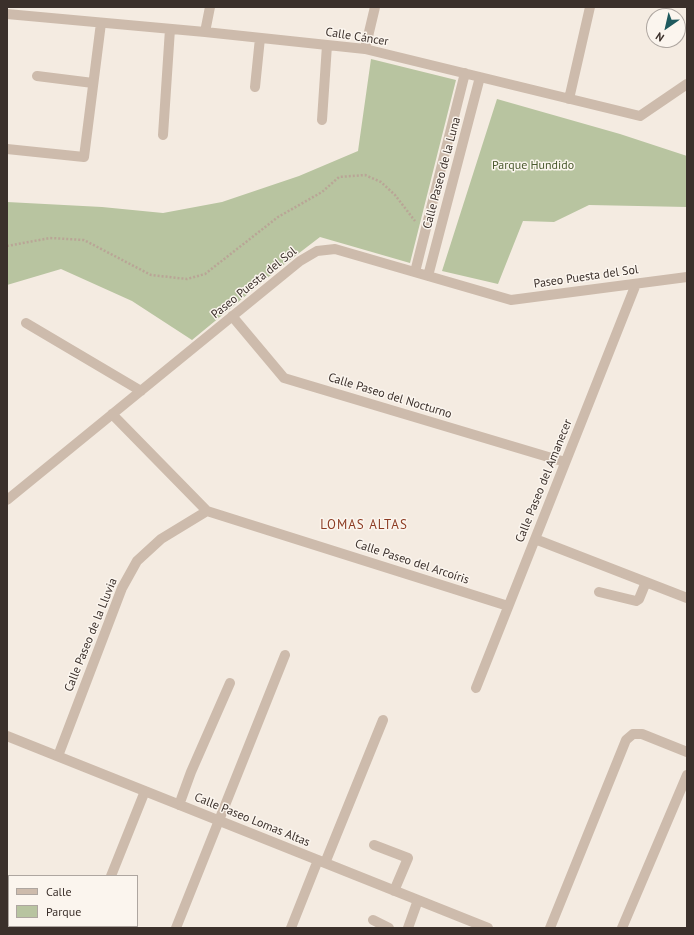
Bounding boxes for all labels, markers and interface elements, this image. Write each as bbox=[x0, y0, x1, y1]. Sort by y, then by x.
north arrow bbox=[646, 8, 686, 48]
street label: Calle Cáncer bbox=[324, 25, 390, 49]
text: N bbox=[653, 29, 667, 45]
street label: Calle Paseo de la Luna bbox=[420, 116, 464, 230]
park label: Parque Hundido bbox=[492, 159, 574, 173]
street label: Paseo Puesta del Sol bbox=[208, 244, 300, 322]
street label: Paseo Puesta del Sol bbox=[533, 263, 639, 291]
street label: Calle Paseo del Nocturno bbox=[326, 370, 454, 422]
street label: Calle Paseo del Amanecer bbox=[513, 417, 575, 545]
district label: LOMAS ALTAS bbox=[320, 517, 408, 533]
street label: Calle Paseo del Arcoíris bbox=[353, 537, 471, 587]
street label: Calle Paseo de la Lluvia bbox=[62, 576, 120, 694]
street label: Calle Paseo Lomas Altas bbox=[192, 790, 312, 850]
legend bbox=[8, 875, 138, 927]
text: Calle bbox=[46, 884, 72, 899]
text: Parque bbox=[46, 904, 81, 919]

